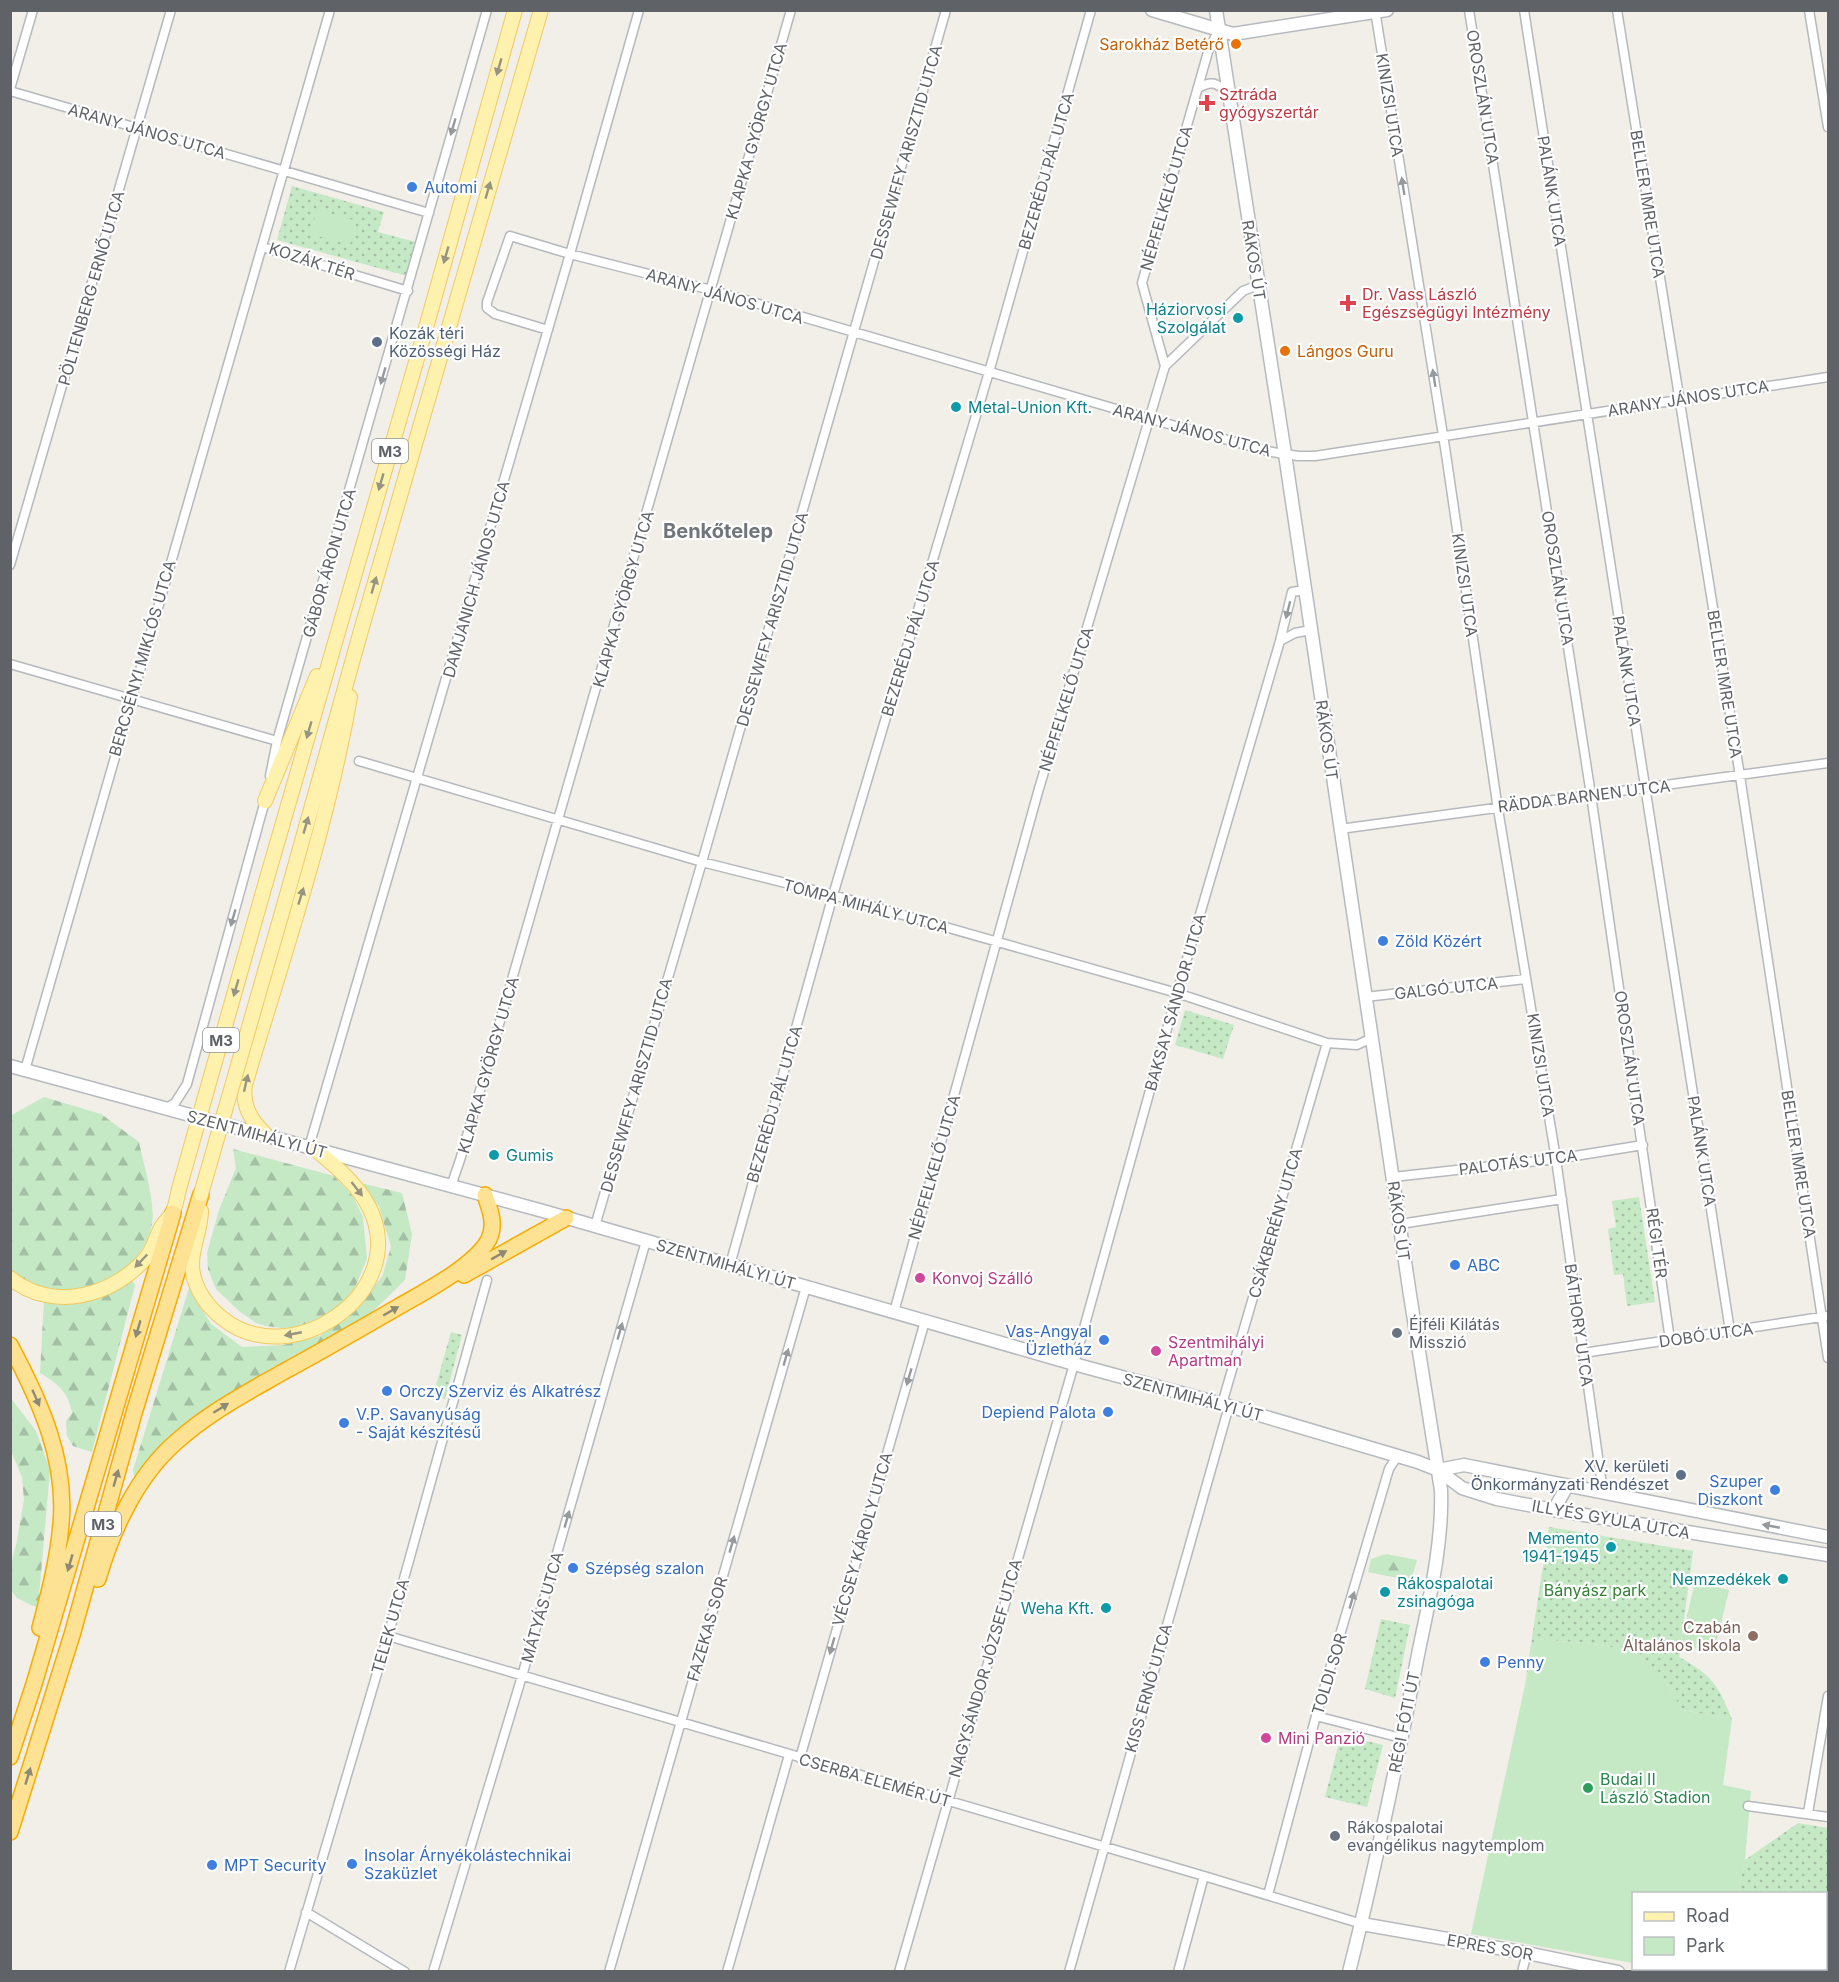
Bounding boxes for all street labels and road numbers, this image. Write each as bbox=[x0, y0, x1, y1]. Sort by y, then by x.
street label: OROSZLÁN UTCA bbox=[1462, 28, 1504, 166]
street label: KLAPKA GYÖRGY UTCA bbox=[721, 40, 791, 222]
street label: DESSEWFFY ARISZTID UTCA bbox=[866, 42, 946, 262]
street label: KINIZSI UTCA bbox=[1372, 52, 1408, 158]
street label: BEZERÉDJ PÁL UTCA bbox=[1014, 90, 1078, 252]
street label: ARANY JÁNOS UTCA bbox=[66, 99, 228, 163]
street label: NÉPFELKELŐ UTCA bbox=[1136, 123, 1196, 273]
street label: BELLER IMRE UTCA bbox=[1626, 128, 1670, 280]
street label: PALÁNK UTCA bbox=[1533, 134, 1571, 248]
street label: PÖLTENBERG ERNŐ UTCA bbox=[54, 188, 128, 388]
street label: RÁKOS ÚT bbox=[1238, 219, 1270, 301]
street label: KOZÁK TÉR bbox=[267, 238, 357, 284]
street label: ARANY JÁNOS UTCA bbox=[644, 264, 806, 328]
street label: ARANY JÁNOS UTCA bbox=[1606, 375, 1770, 421]
street label: ARANY JÁNOS UTCA bbox=[1111, 399, 1273, 461]
road number: M3 bbox=[372, 439, 408, 463]
street label: DAMJANICH JÁNOS UTCA bbox=[438, 478, 514, 680]
street label: GÁBOR ÁRON UTCA bbox=[298, 486, 360, 640]
street label: KLAPKA GYÖRGY UTCA bbox=[588, 508, 658, 690]
street label: DESSEWFFY ARISZTID UTCA bbox=[732, 509, 812, 729]
street label: OROSZLÁN UTCA bbox=[1537, 509, 1579, 647]
street label: KINIZSI UTCA bbox=[1448, 532, 1482, 638]
street label: BEZERÉDJ PÁL UTCA bbox=[877, 557, 943, 719]
street label: BERCSÉNYI MIKLÓS UTCA bbox=[104, 558, 180, 758]
street label: BELLER IMRE UTCA bbox=[1703, 608, 1747, 760]
street label: PALÁNK UTCA bbox=[1608, 614, 1646, 728]
street label: NÉPFELKELŐ UTCA bbox=[1035, 624, 1097, 774]
street label: RÁKOS ÚT bbox=[1311, 699, 1343, 781]
street label: RÄDDA BARNEN UTCA bbox=[1497, 775, 1671, 817]
street label: TOMPA MIHÁLY UTCA bbox=[781, 874, 951, 938]
street label: BAKSAY SÁNDOR UTCA bbox=[1140, 911, 1210, 1093]
street label: GALGÓ UTCA bbox=[1393, 973, 1499, 1003]
street label: KLAPKA GYÖRGY UTCA bbox=[453, 974, 523, 1156]
street label: DESSEWFFY ARISZTID UTCA bbox=[596, 975, 676, 1195]
street label: OROSZLÁN UTCA bbox=[1611, 989, 1649, 1127]
street label: KINIZSI UTCA bbox=[1523, 1012, 1559, 1118]
street label: BEZERÉDJ PÁL UTCA bbox=[742, 1023, 806, 1185]
road number: M3 bbox=[203, 1028, 239, 1052]
street label: BELLER IMRE UTCA bbox=[1777, 1088, 1821, 1240]
street label: NÉPFELKELŐ UTCA bbox=[904, 1092, 964, 1242]
street label: PALÁNK UTCA bbox=[1683, 1094, 1721, 1208]
street label: SZENTMIHÁLYI ÚT bbox=[185, 1106, 329, 1162]
street label: PALOTÁS UTCA bbox=[1458, 1145, 1578, 1179]
street label: CSÁKBERÉNY UTCA bbox=[1244, 1146, 1306, 1300]
street label: RÁKOS ÚT bbox=[1383, 1180, 1415, 1262]
street label: RÉGI TÉR bbox=[1642, 1207, 1672, 1279]
street label: SZENTMIHÁLYI ÚT bbox=[654, 1234, 798, 1294]
street label: BÁTHORY UTCA bbox=[1560, 1262, 1598, 1388]
street label: DOBÓ UTCA bbox=[1657, 1318, 1755, 1352]
street label: SZENTMIHÁLYI ÚT bbox=[1121, 1369, 1265, 1425]
street label: VÉCSEY KÁROLY UTCA bbox=[828, 1450, 896, 1628]
street label: ILLYÉS GYULA UTCA bbox=[1530, 1495, 1692, 1543]
road number: M3 bbox=[85, 1512, 121, 1536]
street label: MÁTYÁS UTCA bbox=[517, 1549, 567, 1665]
street label: NAGYSÁNDOR JÓZSEF UTCA bbox=[944, 1556, 1026, 1780]
street label: FAZEKAS SOR bbox=[682, 1574, 732, 1684]
street label: TELEK UTCA bbox=[367, 1576, 413, 1676]
street label: KISS ERNŐ UTCA bbox=[1120, 1621, 1176, 1755]
street label: TOLDI SOR bbox=[1307, 1631, 1351, 1717]
street label: RÉGI FÓTI ÚT bbox=[1384, 1669, 1424, 1775]
street label: CSERBA ELEMÉR ÚT bbox=[797, 1749, 953, 1811]
street label: EPRES SOR bbox=[1445, 1930, 1535, 1964]

